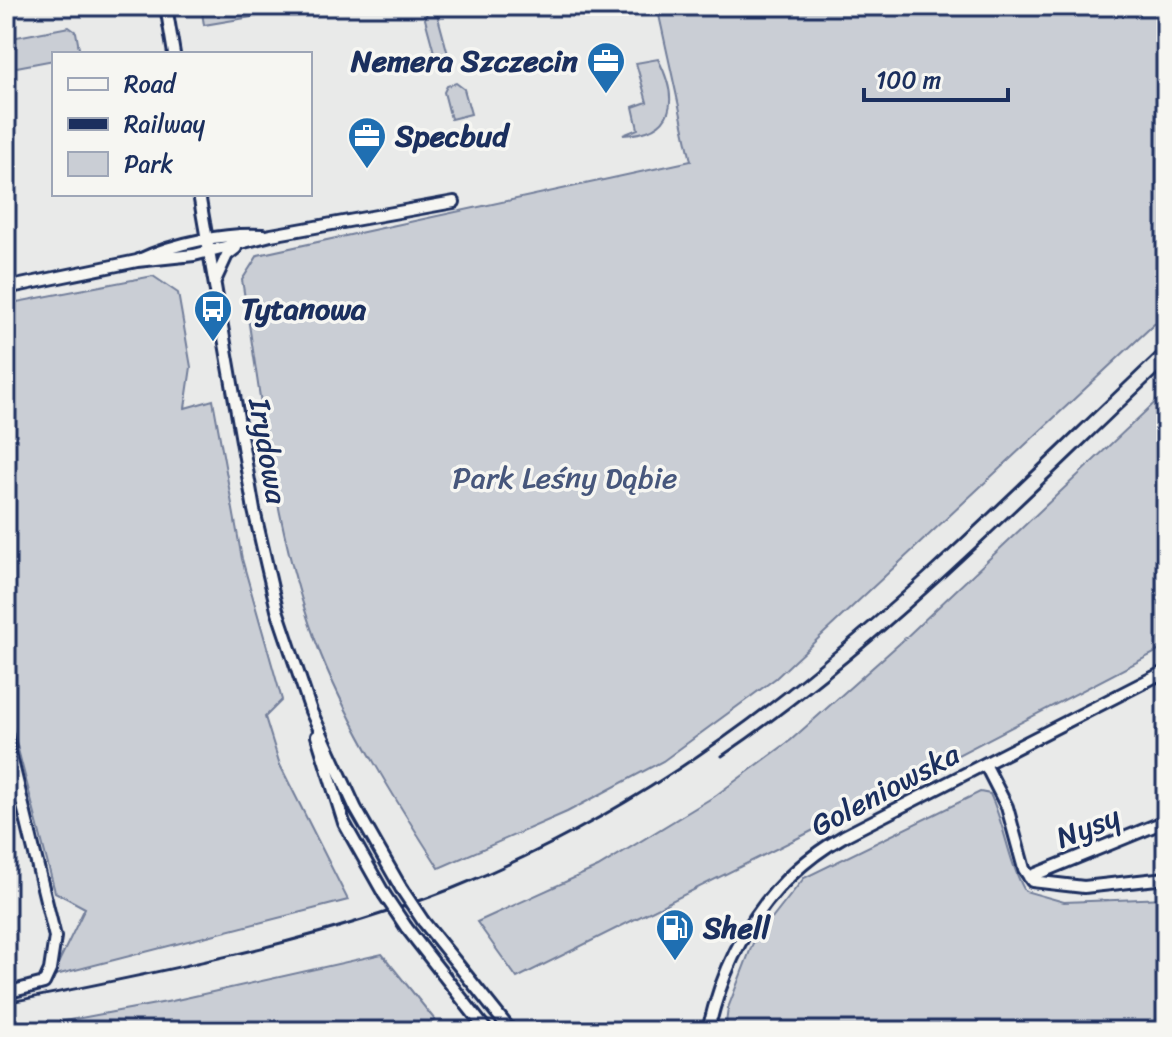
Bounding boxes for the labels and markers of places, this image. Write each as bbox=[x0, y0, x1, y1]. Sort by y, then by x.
place label: Nemera Szczecin bbox=[350, 34, 579, 88]
office icon: Nemera Szczecin bbox=[585, 40, 627, 95]
place label: Specbud bbox=[394, 109, 511, 163]
office icon: Specbud bbox=[346, 115, 388, 170]
place label: Tytanowa bbox=[241, 282, 367, 336]
bus stop icon: Tytanowa bbox=[192, 288, 234, 343]
place label: Shell bbox=[702, 901, 772, 955]
fuel station icon: Shell bbox=[654, 907, 696, 962]

